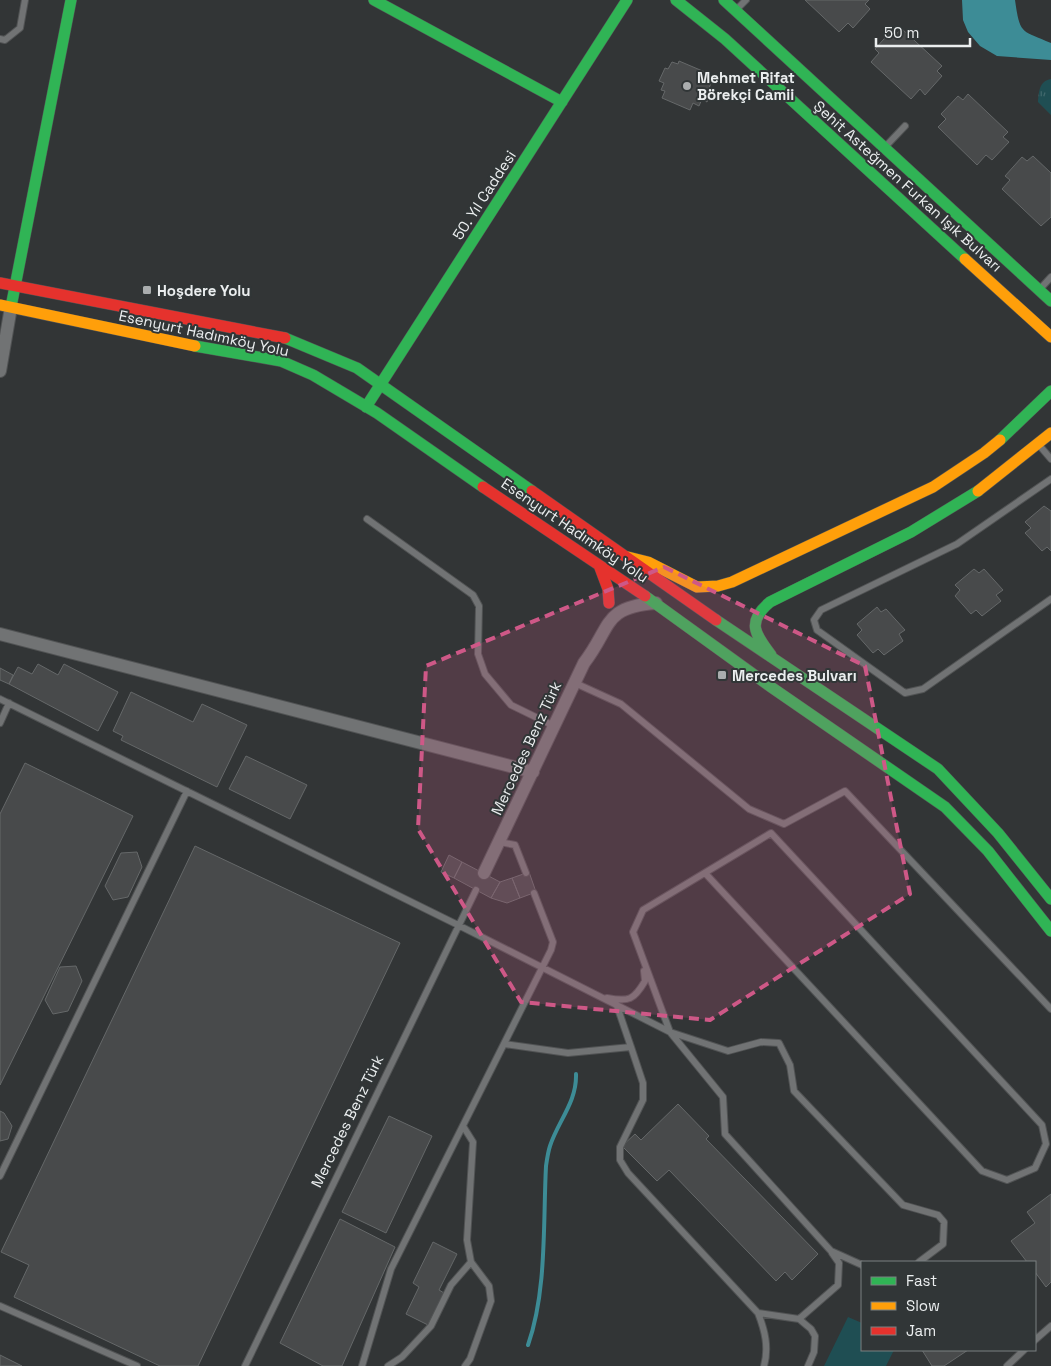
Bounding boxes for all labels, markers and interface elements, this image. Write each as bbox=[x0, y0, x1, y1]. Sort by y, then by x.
scale bar bbox=[876, 15, 970, 47]
text: 50 m bbox=[884, 23, 919, 42]
place label: Mehmet Rifat Börekçi Camii bbox=[697, 68, 795, 104]
marker: Mehmet Rifat Börekçi Camii bbox=[681, 80, 693, 92]
street label: Şehit Asteğmen Furkan Işık Bulvarı bbox=[810, 96, 1006, 276]
street label: 50. Yıl Caddesi bbox=[448, 147, 520, 243]
place label: Hoşdere Yolu bbox=[157, 281, 251, 300]
marker: Hoşdere Yolu bbox=[141, 284, 153, 296]
street label: Esenyurt Hadımköy Yolu bbox=[117, 306, 291, 360]
street label: Esenyurt Hadımköy Yolu bbox=[498, 474, 652, 586]
place label: Mercedes Bulvarı bbox=[732, 666, 857, 685]
marker: Mercedes Bulvarı bbox=[716, 669, 728, 681]
street label: Mercedes Benz Türk bbox=[487, 678, 565, 818]
street label: Mercedes Benz Türk bbox=[307, 1052, 387, 1190]
legend bbox=[861, 1261, 1036, 1351]
text: Fast bbox=[906, 1271, 937, 1290]
text: Slow bbox=[906, 1296, 940, 1315]
text: Jam bbox=[906, 1321, 936, 1340]

